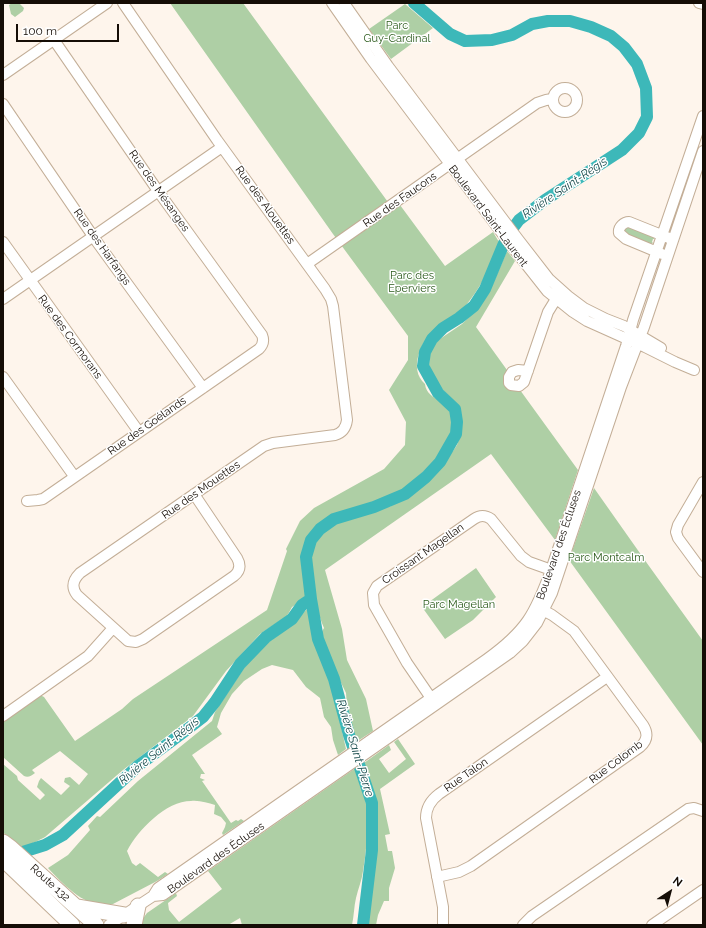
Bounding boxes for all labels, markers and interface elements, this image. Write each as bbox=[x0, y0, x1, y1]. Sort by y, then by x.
scale bar bbox=[18, 16, 121, 42]
park label: Parc Guy-Cardinal bbox=[364, 19, 430, 45]
text: 100 m bbox=[23, 24, 57, 38]
street label: Rue des Mésanges bbox=[126, 148, 192, 234]
water label: Rivière Saint-Régis bbox=[520, 154, 610, 222]
street label: Rue des Alouettes bbox=[232, 163, 298, 247]
street label: Boulevard Saint-Laurent bbox=[446, 163, 530, 269]
street label: Rue des Faucons bbox=[361, 170, 439, 230]
street label: Rue des Harfangs bbox=[71, 206, 133, 288]
park label: Parc des Éperviers bbox=[388, 269, 436, 295]
street label: Rue des Cormorans bbox=[35, 292, 105, 382]
street label: Rue des Goélands bbox=[105, 394, 189, 458]
street label: Rue des Mouettes bbox=[159, 458, 243, 522]
street label: Boulevard des Écluses bbox=[534, 488, 584, 602]
street label: Croissant Magellan bbox=[380, 521, 466, 587]
park label: Parc Montcalm bbox=[568, 551, 644, 565]
park label: Parc Magellan bbox=[423, 598, 495, 612]
water label: Rivière Saint-Pierre bbox=[333, 698, 377, 798]
water label: Rivière Saint-Régis bbox=[116, 714, 202, 788]
street label: Rue Colomb bbox=[587, 738, 645, 786]
street label: Rue Talon bbox=[442, 755, 490, 795]
street label: Boulevard des Écluses bbox=[165, 820, 267, 896]
street label: Route 132 bbox=[27, 862, 73, 904]
north arrow bbox=[650, 872, 690, 912]
text: N bbox=[670, 874, 685, 890]

